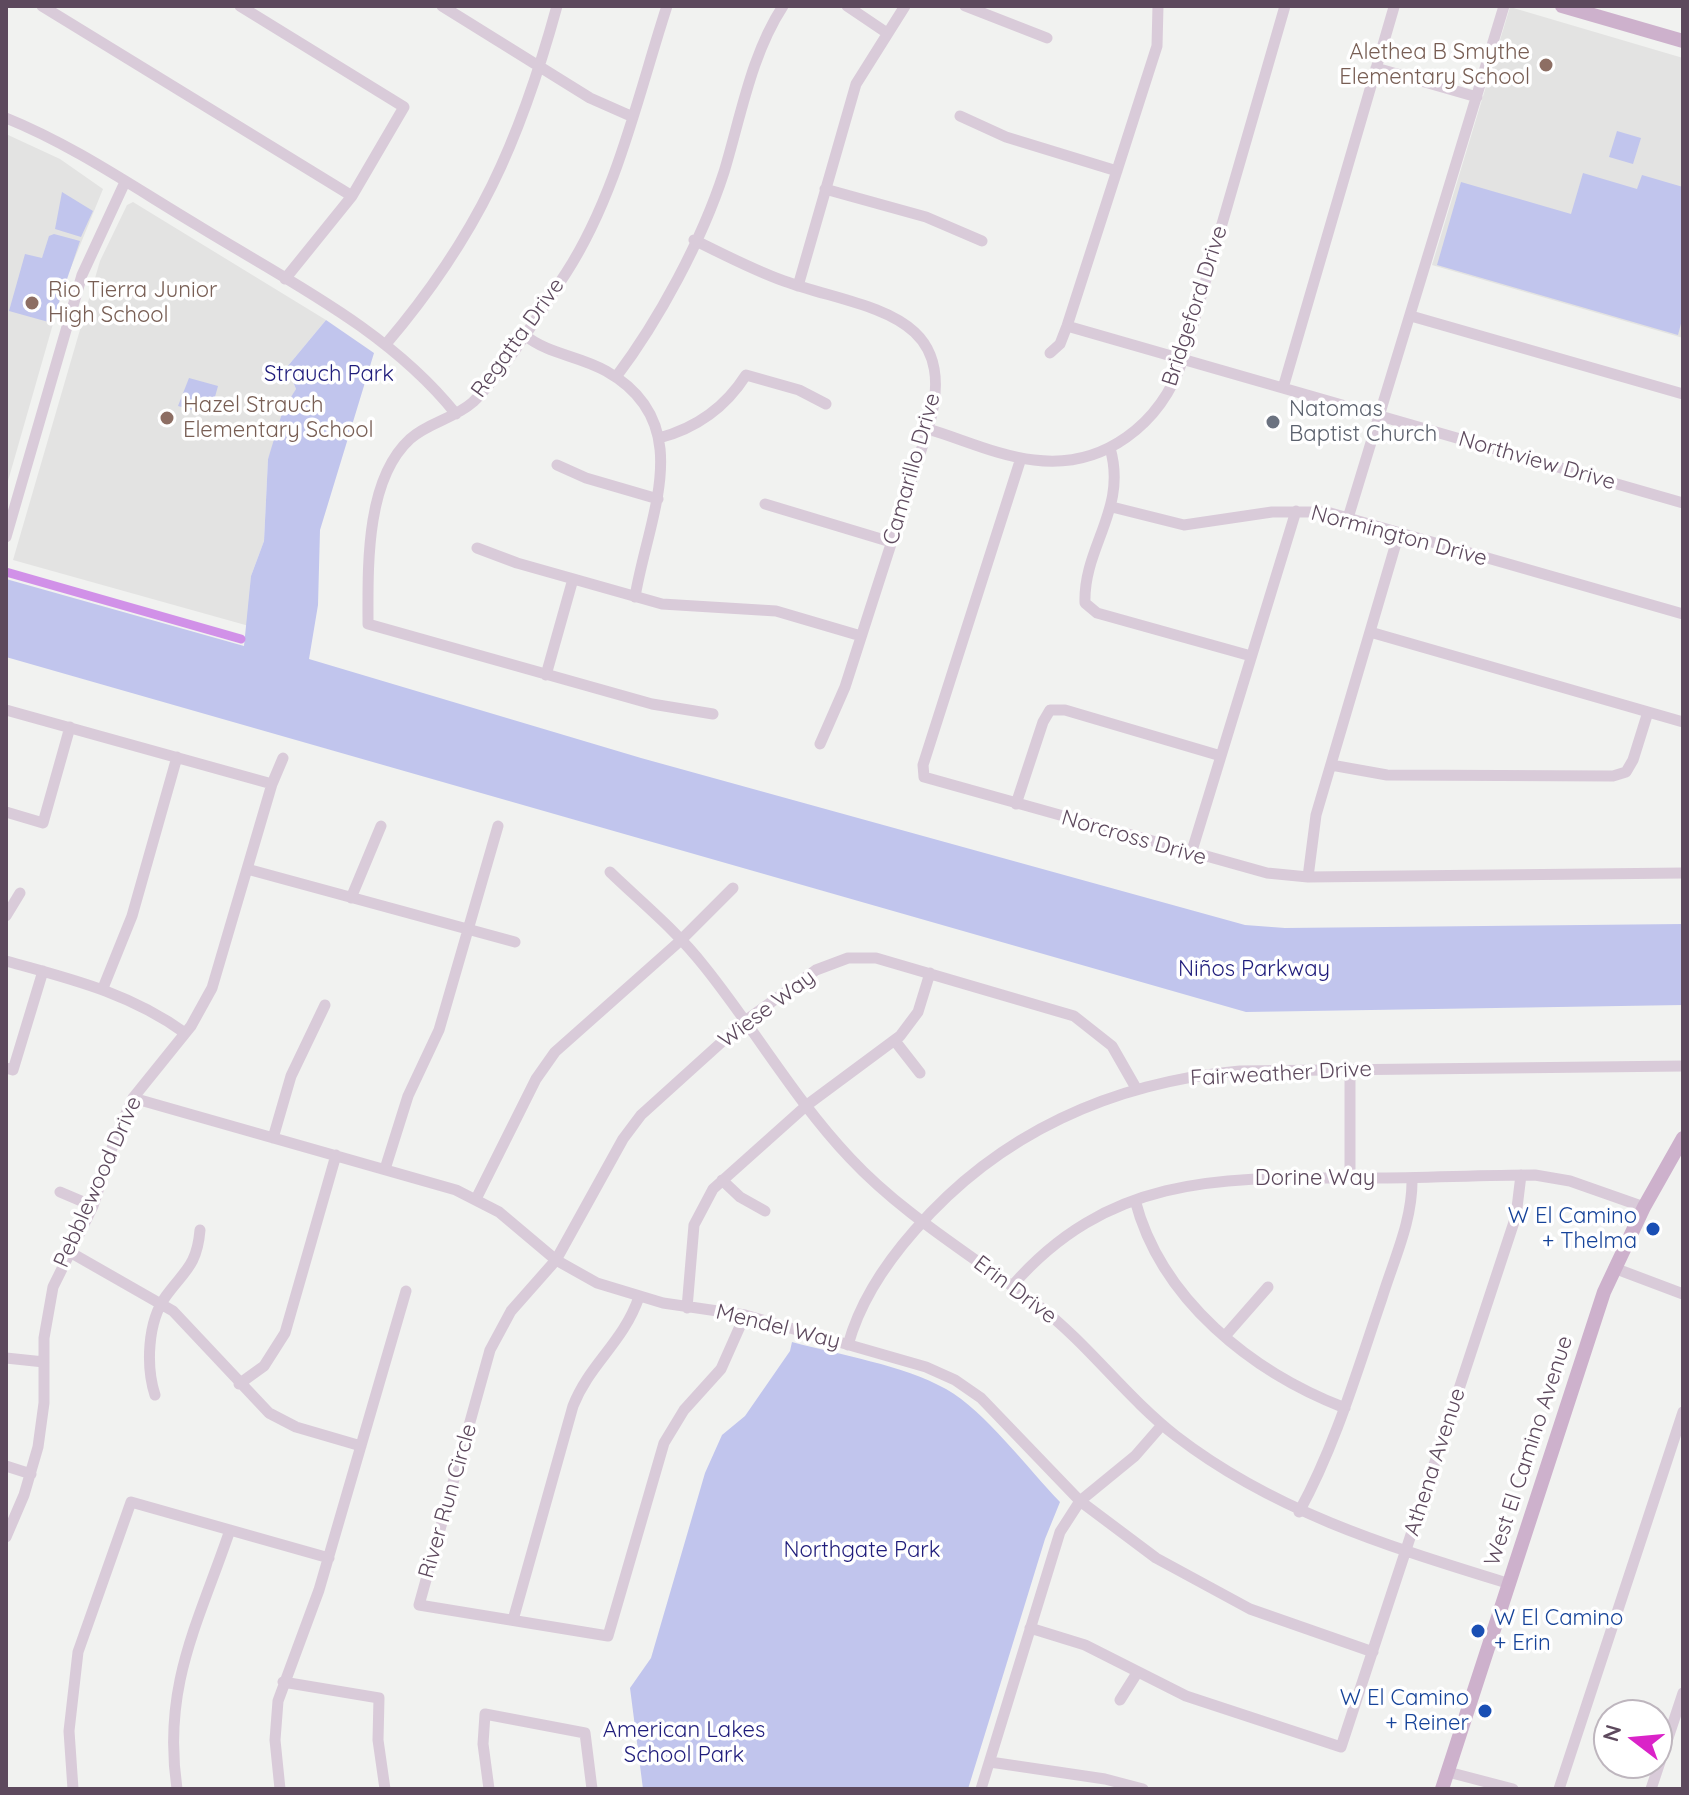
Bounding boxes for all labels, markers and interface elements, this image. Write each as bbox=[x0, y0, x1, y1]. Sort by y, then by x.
place label: Alethea B Smythe Elementary School bbox=[1339, 39, 1530, 90]
marker: Alethea B Smythe Elementary School bbox=[1537, 56, 1555, 74]
street label: Bridgeford Drive bbox=[1157, 222, 1233, 390]
street label: Regatta Drive bbox=[466, 273, 570, 403]
place label: Rio Tierra Junior High School bbox=[48, 277, 217, 328]
marker: Rio Tierra Junior High School bbox=[23, 294, 41, 312]
park label: Strauch Park bbox=[264, 361, 394, 387]
street label: Camarillo Drive bbox=[878, 390, 946, 548]
place label: Hazel Strauch Elementary School bbox=[183, 392, 374, 444]
place label: Natomas Baptist Church bbox=[1289, 396, 1437, 448]
marker: Hazel Strauch Elementary School bbox=[158, 409, 176, 427]
marker: Natomas Baptist Church bbox=[1264, 413, 1282, 431]
street label: Northview Drive bbox=[1456, 426, 1618, 496]
street label: Normington Drive bbox=[1308, 500, 1490, 572]
street label: Norcross Drive bbox=[1058, 805, 1210, 871]
park label: Niños Parkway bbox=[1178, 956, 1330, 982]
street label: Wiese Way bbox=[714, 964, 820, 1054]
street label: Fairweather Drive bbox=[1190, 1056, 1372, 1092]
street label: Pebblewood Drive bbox=[48, 1092, 148, 1272]
street label: Dorine Way bbox=[1255, 1165, 1375, 1191]
place label: W El Camino + Thelma bbox=[1508, 1203, 1637, 1254]
marker: W El Camino + Thelma bbox=[1644, 1220, 1662, 1238]
street label: Erin Drive bbox=[968, 1250, 1062, 1330]
street label: Mendel Way bbox=[713, 1299, 843, 1355]
street label: West El Camino Avenue bbox=[1479, 1333, 1579, 1569]
street label: Athena Avenue bbox=[1399, 1385, 1471, 1539]
street label: River Run Circle bbox=[413, 1421, 483, 1581]
park label: Northgate Park bbox=[783, 1537, 941, 1563]
place label: W El Camino + Erin bbox=[1494, 1605, 1623, 1656]
marker: W El Camino + Erin bbox=[1469, 1622, 1487, 1640]
place label: W El Camino + Reiner bbox=[1340, 1685, 1469, 1736]
north arrow bbox=[1593, 1699, 1673, 1779]
marker: W El Camino + Reiner bbox=[1476, 1702, 1494, 1720]
park label: American Lakes School Park bbox=[603, 1717, 765, 1768]
text: N bbox=[1596, 1721, 1628, 1745]

